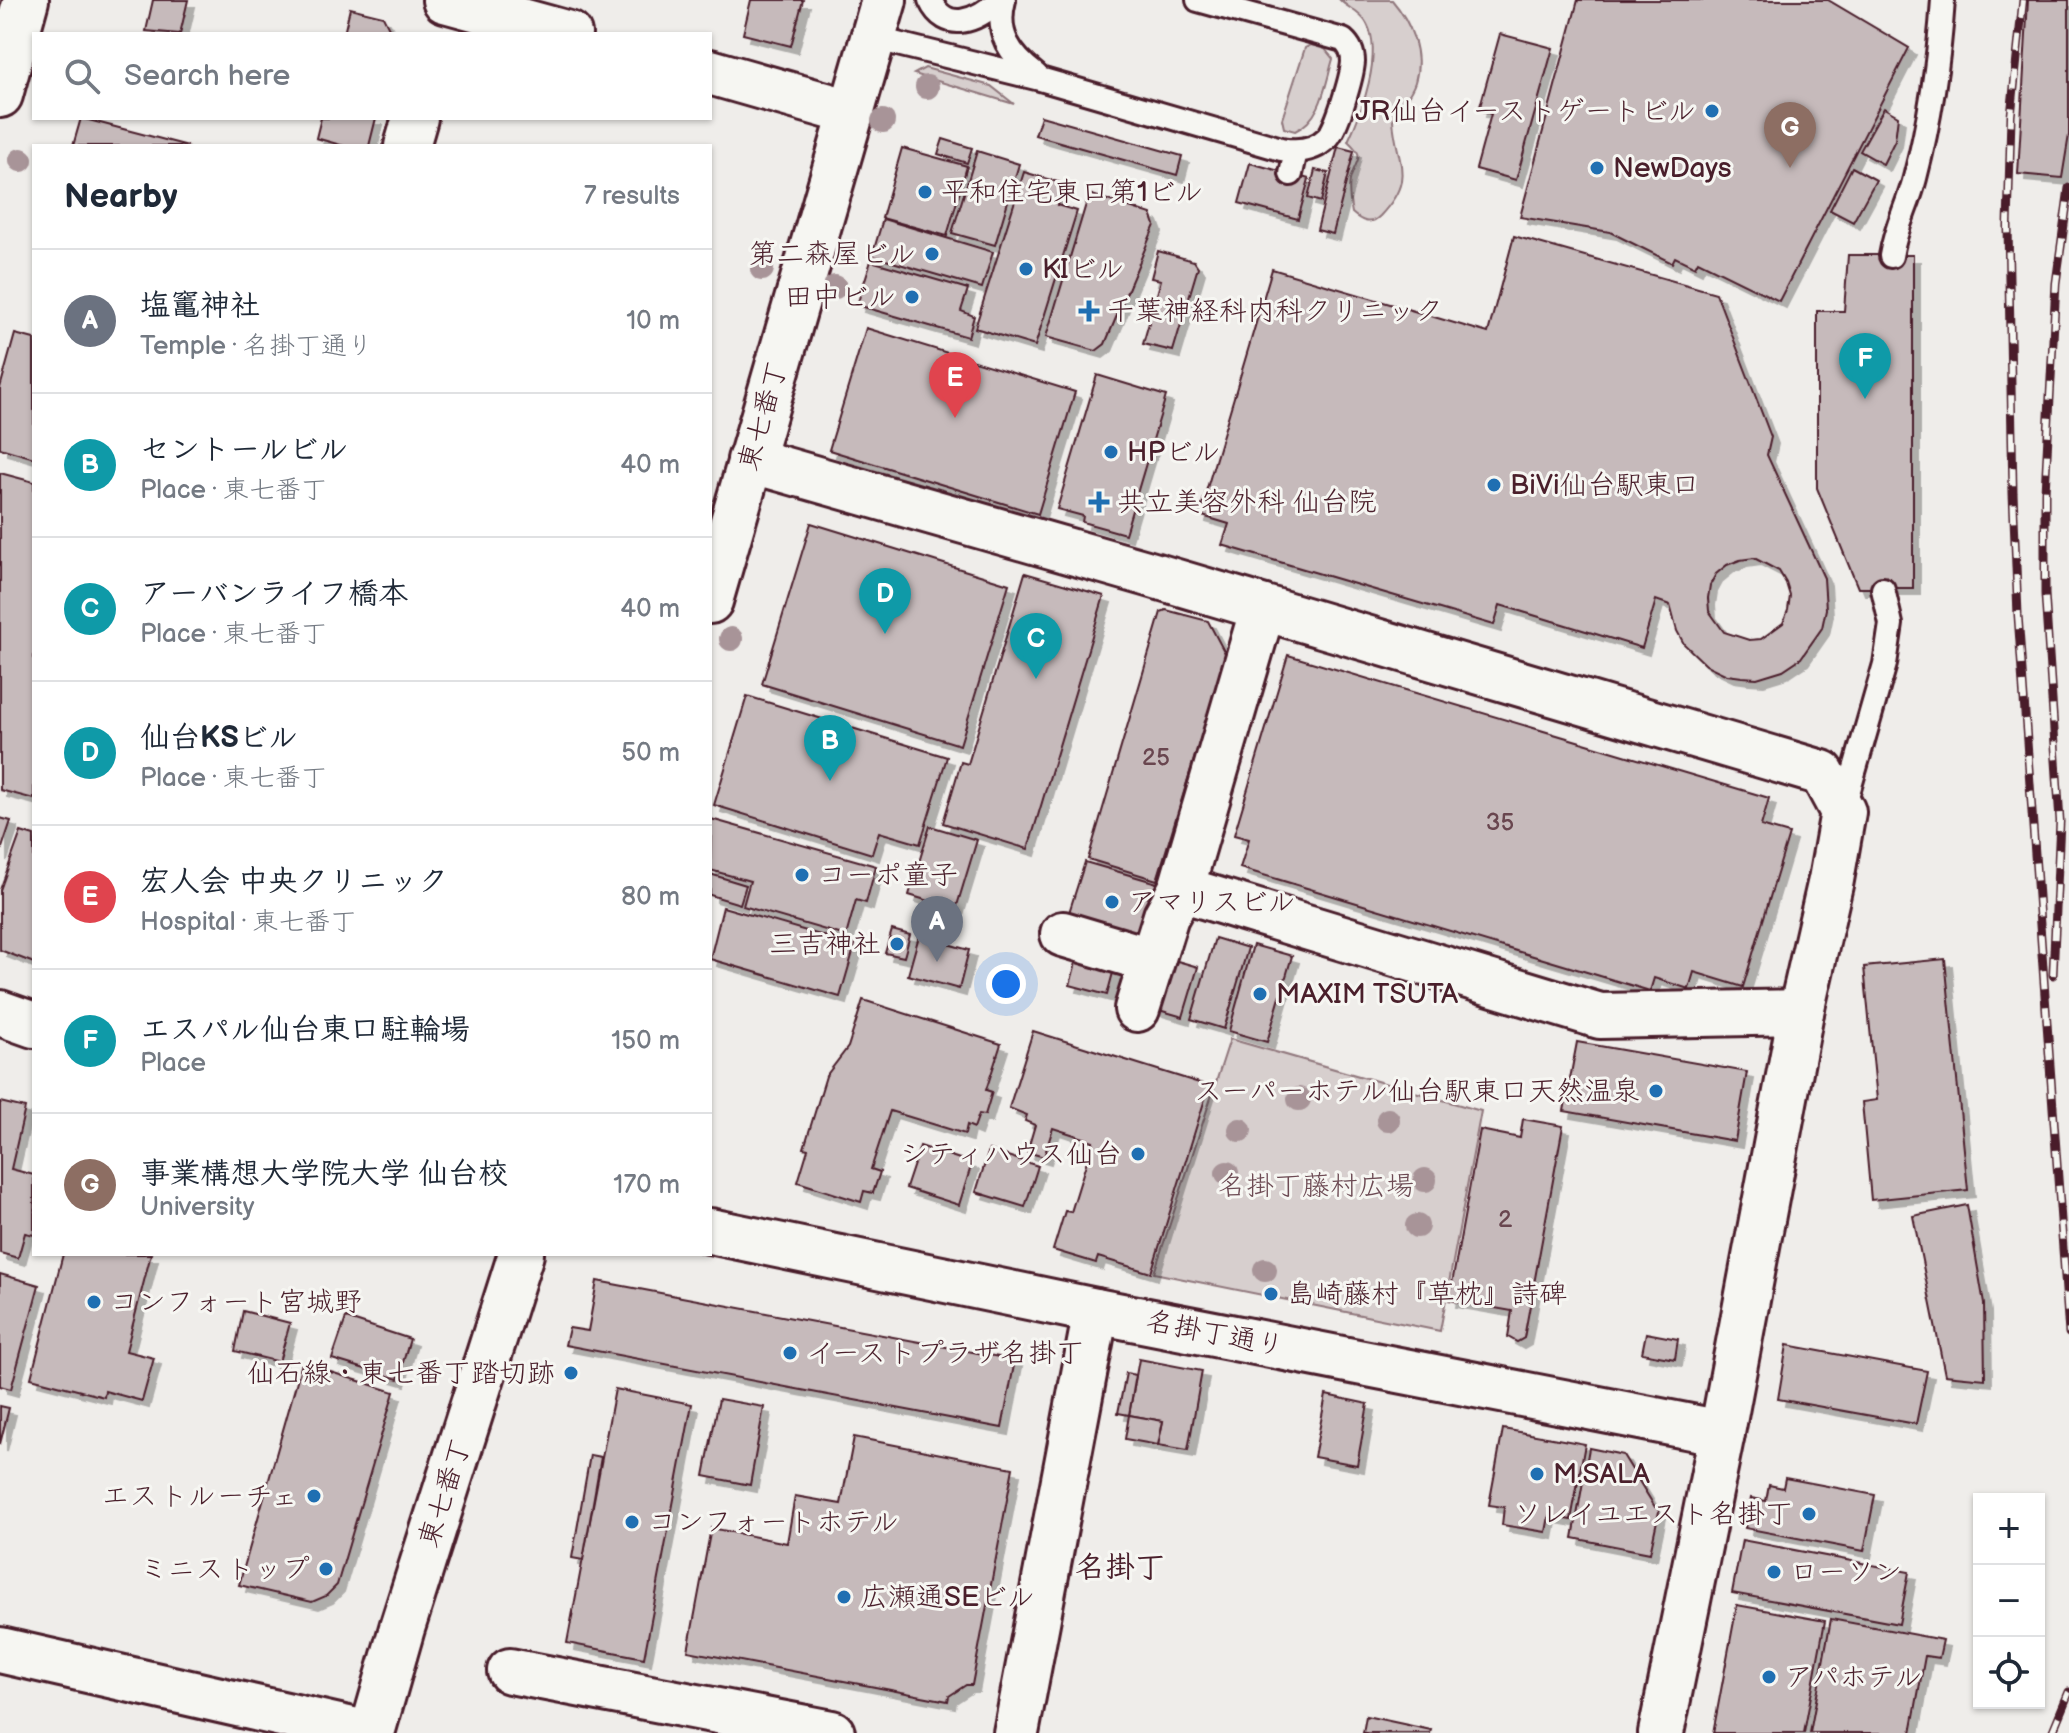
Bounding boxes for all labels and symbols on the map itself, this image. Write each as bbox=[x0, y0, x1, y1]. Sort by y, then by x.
place label: JR仙台イーストゲートビル bbox=[1355, 95, 1696, 128]
marker: JR仙台イーストゲートビル bbox=[1703, 102, 1721, 120]
pin: G bbox=[1764, 102, 1816, 168]
place label: NewDays bbox=[1613, 152, 1732, 185]
marker: NewDays bbox=[1588, 159, 1606, 177]
place label: 平和住宅東口第1ビル bbox=[941, 176, 1203, 209]
marker: 平和住宅東口第1ビル bbox=[916, 183, 934, 201]
place label: 第二森屋ビル bbox=[749, 238, 916, 271]
marker: 第二森屋ビル bbox=[923, 245, 941, 263]
place label: KIビル bbox=[1042, 253, 1124, 286]
marker: KIビル bbox=[1017, 260, 1035, 278]
place label: 田中ビル bbox=[785, 281, 896, 314]
marker: 田中ビル bbox=[903, 288, 921, 306]
place label: 千葉神経科内科クリニック bbox=[1107, 295, 1443, 328]
marker: 千葉神経科内科クリニック bbox=[1078, 300, 1100, 322]
pin: F bbox=[1839, 333, 1891, 399]
pin: E bbox=[929, 352, 981, 418]
street label: 東七番丁 bbox=[732, 358, 794, 474]
place label: HPビル bbox=[1127, 436, 1221, 469]
marker: HPビル bbox=[1102, 443, 1120, 461]
place label: BiVi仙台駅東口 bbox=[1510, 469, 1700, 502]
marker: BiVi仙台駅東口 bbox=[1485, 476, 1503, 494]
place label: 共立美容外科 仙台院 bbox=[1117, 486, 1377, 519]
marker: 共立美容外科 仙台院 bbox=[1088, 491, 1110, 513]
pin: D bbox=[859, 568, 911, 634]
pin: C bbox=[1010, 613, 1062, 679]
pin: B bbox=[804, 715, 856, 781]
house number: 25 bbox=[1142, 743, 1170, 772]
house number: 35 bbox=[1486, 808, 1514, 837]
place label: コーポ童子 bbox=[818, 859, 958, 892]
marker: コーポ童子 bbox=[793, 866, 811, 884]
place label: アマリスビル bbox=[1128, 886, 1295, 919]
marker: アマリスビル bbox=[1103, 893, 1121, 911]
pin: A bbox=[911, 896, 963, 962]
place label: 三吉神社 bbox=[769, 928, 881, 961]
marker: 三吉神社 bbox=[888, 935, 906, 953]
your location bbox=[986, 964, 1026, 1004]
place label: MAXIM TSUTA bbox=[1276, 978, 1459, 1011]
marker: MAXIM TSUTA bbox=[1251, 985, 1269, 1003]
place label: スーパーホテル仙台駅東口天然温泉 bbox=[1194, 1075, 1640, 1108]
marker: スーパーホテル仙台駅東口天然温泉 bbox=[1647, 1082, 1665, 1100]
place label: シティハウス仙台 bbox=[900, 1138, 1122, 1171]
marker: シティハウス仙台 bbox=[1129, 1145, 1147, 1163]
park label: 名掛丁藤村広場 bbox=[1218, 1170, 1414, 1203]
house number: 2 bbox=[1498, 1205, 1512, 1234]
place label: 島崎藤村『草枕』詩碑 bbox=[1287, 1278, 1567, 1311]
marker: 島崎藤村『草枕』詩碑 bbox=[1262, 1285, 1280, 1303]
place label: コンフォート宮城野 bbox=[110, 1286, 362, 1319]
marker: コンフォート宮城野 bbox=[85, 1293, 103, 1311]
street label: 名掛丁通り bbox=[1143, 1304, 1287, 1364]
place label: イーストプラザ名掛丁 bbox=[806, 1337, 1084, 1370]
marker: イーストプラザ名掛丁 bbox=[781, 1344, 799, 1362]
place label: 仙石線・東七番丁踏切跡 bbox=[247, 1357, 555, 1390]
marker: 仙石線・東七番丁踏切跡 bbox=[562, 1364, 580, 1382]
street label: 東七番丁 bbox=[412, 1435, 478, 1551]
place label: M.SALA bbox=[1553, 1458, 1651, 1491]
marker: M.SALA bbox=[1528, 1465, 1546, 1483]
place label: エストルーチェ bbox=[101, 1480, 298, 1513]
marker: エストルーチェ bbox=[305, 1487, 323, 1505]
place label: ソレイユエスト名掛丁 bbox=[1513, 1498, 1793, 1531]
marker: ソレイユエスト名掛丁 bbox=[1800, 1505, 1818, 1523]
place label: コンフォートホテル bbox=[648, 1506, 899, 1539]
marker: コンフォートホテル bbox=[623, 1513, 641, 1531]
district label: 名掛丁 bbox=[1075, 1550, 1165, 1586]
place label: ミニストップ bbox=[139, 1553, 310, 1586]
place label: ローソン bbox=[1790, 1556, 1902, 1589]
marker: ミニストップ bbox=[317, 1560, 335, 1578]
marker: ローソン bbox=[1765, 1563, 1783, 1581]
place label: 広瀬通SEビル bbox=[860, 1581, 1035, 1614]
marker: 広瀬通SEビル bbox=[835, 1588, 853, 1606]
place label: アパホテル bbox=[1785, 1661, 1922, 1694]
marker: アパホテル bbox=[1760, 1668, 1778, 1686]

